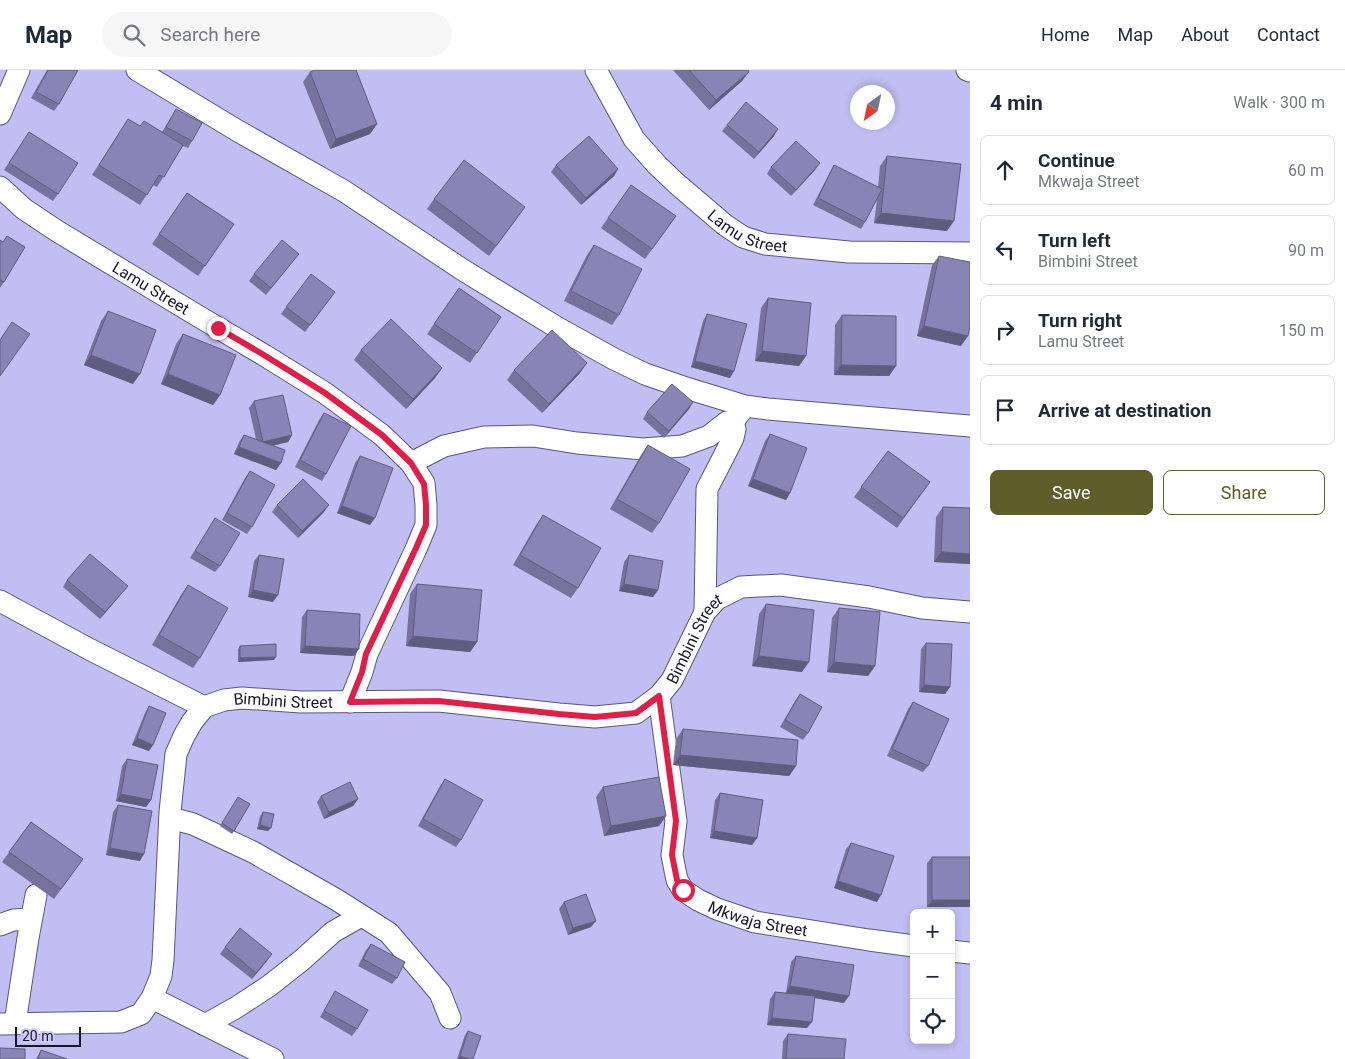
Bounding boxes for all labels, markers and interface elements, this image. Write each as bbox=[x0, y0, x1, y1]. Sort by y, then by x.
search box bbox=[102, 12, 452, 57]
text: Map bbox=[25, 21, 72, 49]
icon: search bbox=[120, 21, 148, 49]
text: Search here bbox=[160, 23, 260, 46]
text: Home bbox=[1041, 24, 1090, 45]
text: Map bbox=[1118, 24, 1153, 45]
text: About bbox=[1181, 24, 1229, 45]
text: Contact bbox=[1257, 24, 1320, 45]
north arrow bbox=[850, 85, 895, 130]
text: 4 min bbox=[990, 91, 1043, 115]
text: Walk · 300 m bbox=[1233, 93, 1325, 112]
text: Continue bbox=[1038, 149, 1115, 172]
icon: ahead bbox=[991, 156, 1019, 184]
text: 60 m bbox=[1288, 161, 1324, 180]
text: Mkwaja Street bbox=[1038, 172, 1140, 191]
street label: Lamu Street bbox=[704, 206, 788, 256]
text: Turn left bbox=[1038, 229, 1111, 252]
icon: left bbox=[991, 236, 1019, 264]
text: 90 m bbox=[1288, 241, 1324, 260]
text: Bimbini Street bbox=[1038, 252, 1138, 271]
street label: Lamu Street bbox=[109, 258, 193, 319]
text: Turn right bbox=[1038, 309, 1122, 332]
icon: right bbox=[991, 316, 1019, 344]
route end bbox=[207, 317, 230, 340]
text: 150 m bbox=[1279, 321, 1324, 340]
text: Lamu Street bbox=[1038, 332, 1124, 351]
icon: arrive bbox=[991, 396, 1019, 424]
text: Arrive at destination bbox=[1038, 399, 1211, 422]
button: Save bbox=[990, 470, 1153, 515]
button: Share bbox=[1163, 470, 1325, 515]
street label: Bimbini Street bbox=[663, 589, 725, 687]
street label: Bimbini Street bbox=[233, 689, 333, 712]
route start bbox=[672, 879, 695, 902]
street label: Mkwaja Street bbox=[705, 897, 809, 940]
map controls bbox=[910, 909, 955, 1044]
button: + bbox=[910, 909, 955, 954]
button: − bbox=[910, 954, 955, 999]
button: locate bbox=[910, 999, 955, 1044]
scale bar bbox=[15, 1024, 81, 1047]
text: 20 m bbox=[22, 1028, 54, 1044]

